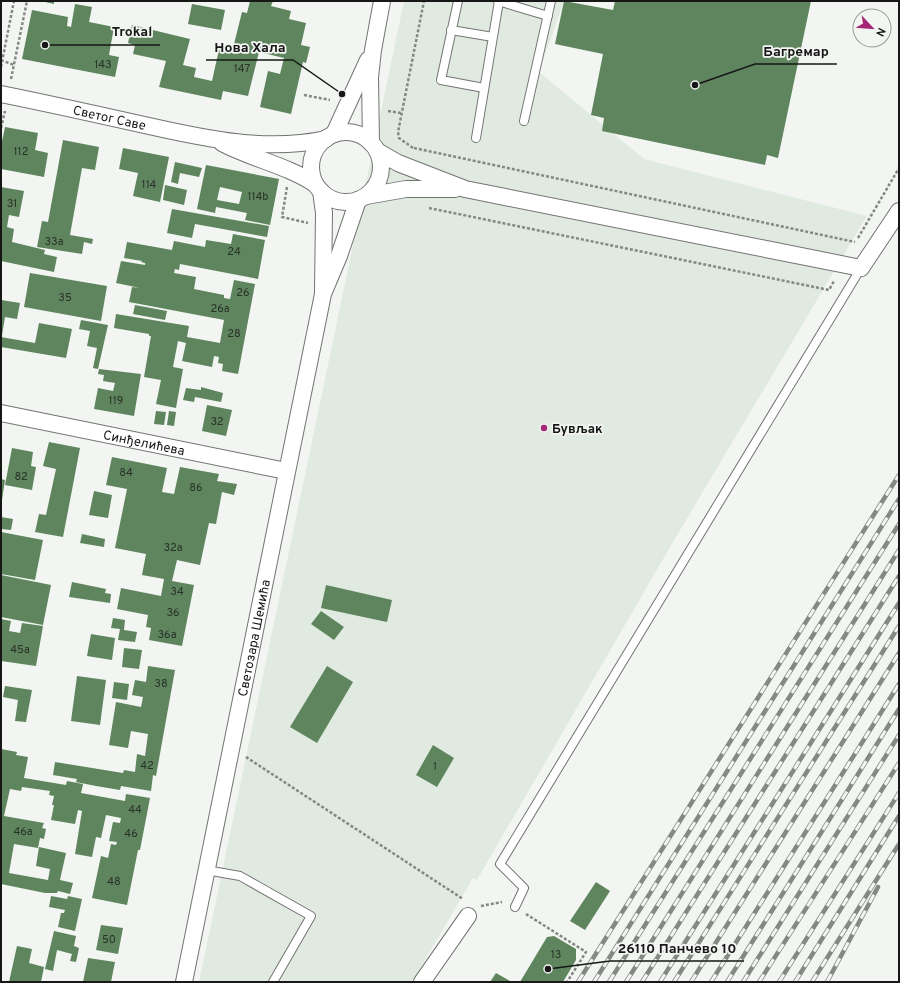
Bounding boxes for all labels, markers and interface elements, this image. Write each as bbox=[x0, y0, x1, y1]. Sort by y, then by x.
north arrow bbox=[852, 8, 892, 48]
callout: Trokal bbox=[104, 19, 160, 45]
text: Trokal bbox=[112, 24, 152, 41]
text: N bbox=[872, 25, 888, 39]
callout: Нова Хала bbox=[206, 34, 293, 60]
callout: Багремар bbox=[755, 38, 837, 64]
text: Нова Хала bbox=[214, 40, 286, 57]
text: Багремар bbox=[763, 44, 829, 61]
house number: 143 bbox=[94, 58, 112, 72]
house number: 147 bbox=[234, 62, 250, 76]
street label: Светог Саве bbox=[71, 103, 147, 135]
house number: 112 bbox=[14, 145, 28, 159]
house number: 114 bbox=[142, 178, 157, 192]
house number: 114b bbox=[248, 190, 269, 204]
house number: 31 bbox=[7, 197, 17, 211]
house number: 33a bbox=[44, 235, 64, 249]
house number: 24 bbox=[227, 245, 241, 259]
house number: 26 bbox=[236, 286, 250, 300]
house number: 35 bbox=[58, 291, 72, 305]
house number: 26a bbox=[210, 302, 230, 316]
house number: 28 bbox=[227, 327, 241, 341]
house number: 119 bbox=[109, 394, 123, 408]
house number: 32 bbox=[210, 415, 224, 429]
place label: Бувљак bbox=[552, 422, 603, 438]
marker: Бувљак bbox=[539, 423, 549, 433]
street label: Синђелићева bbox=[101, 428, 186, 460]
house number: 84 bbox=[119, 466, 133, 480]
house number: 82 bbox=[14, 470, 28, 484]
house number: 86 bbox=[189, 481, 203, 495]
house number: 32a bbox=[164, 541, 183, 555]
street label: Светозара Шемића bbox=[236, 578, 275, 698]
house number: 34 bbox=[170, 585, 184, 599]
house number: 36 bbox=[166, 606, 180, 620]
house number: 36a bbox=[158, 628, 177, 642]
house number: 45a bbox=[10, 643, 30, 657]
house number: 38 bbox=[154, 677, 168, 691]
house number: 42 bbox=[140, 759, 154, 773]
house number: 1 bbox=[433, 760, 437, 774]
house number: 44 bbox=[128, 803, 142, 817]
house number: 46a bbox=[13, 825, 33, 839]
house number: 46 bbox=[124, 827, 138, 841]
house number: 48 bbox=[107, 875, 121, 889]
house number: 50 bbox=[102, 933, 116, 947]
callout: 26110 Панчево 10 bbox=[610, 935, 744, 961]
text: 26110 Панчево 10 bbox=[618, 941, 736, 958]
house number: 13 bbox=[551, 948, 561, 962]

